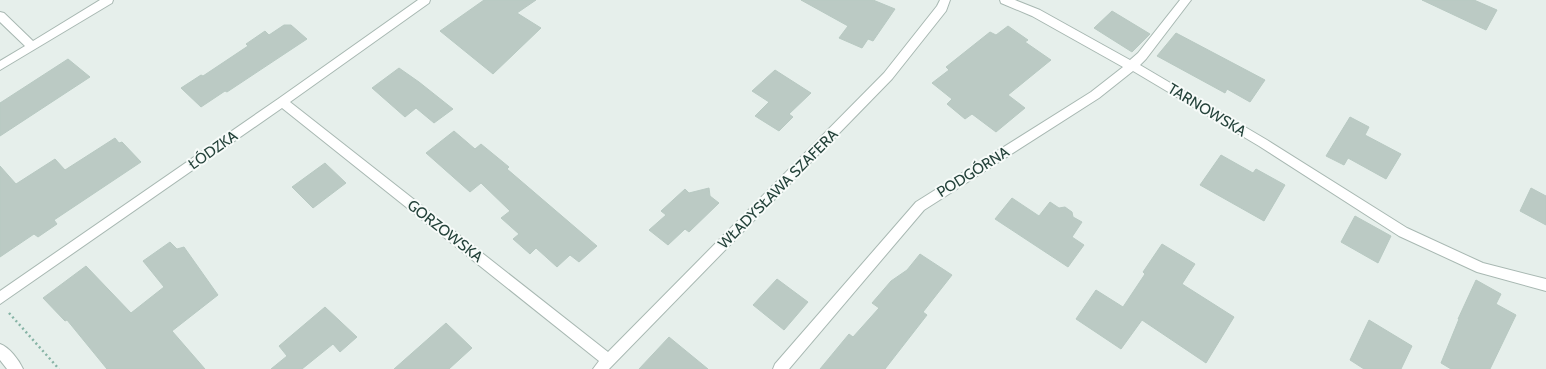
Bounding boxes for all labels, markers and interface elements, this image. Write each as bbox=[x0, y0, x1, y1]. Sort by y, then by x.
street label: TARNOWSKA bbox=[1165, 80, 1250, 141]
street label: ŁÓDZKA bbox=[184, 125, 242, 173]
street label: WŁADYSŁAWA SZAFERA bbox=[714, 125, 842, 253]
street label: PODGÓRNA bbox=[933, 142, 1013, 201]
street label: GORZOWSKA bbox=[404, 196, 487, 266]

